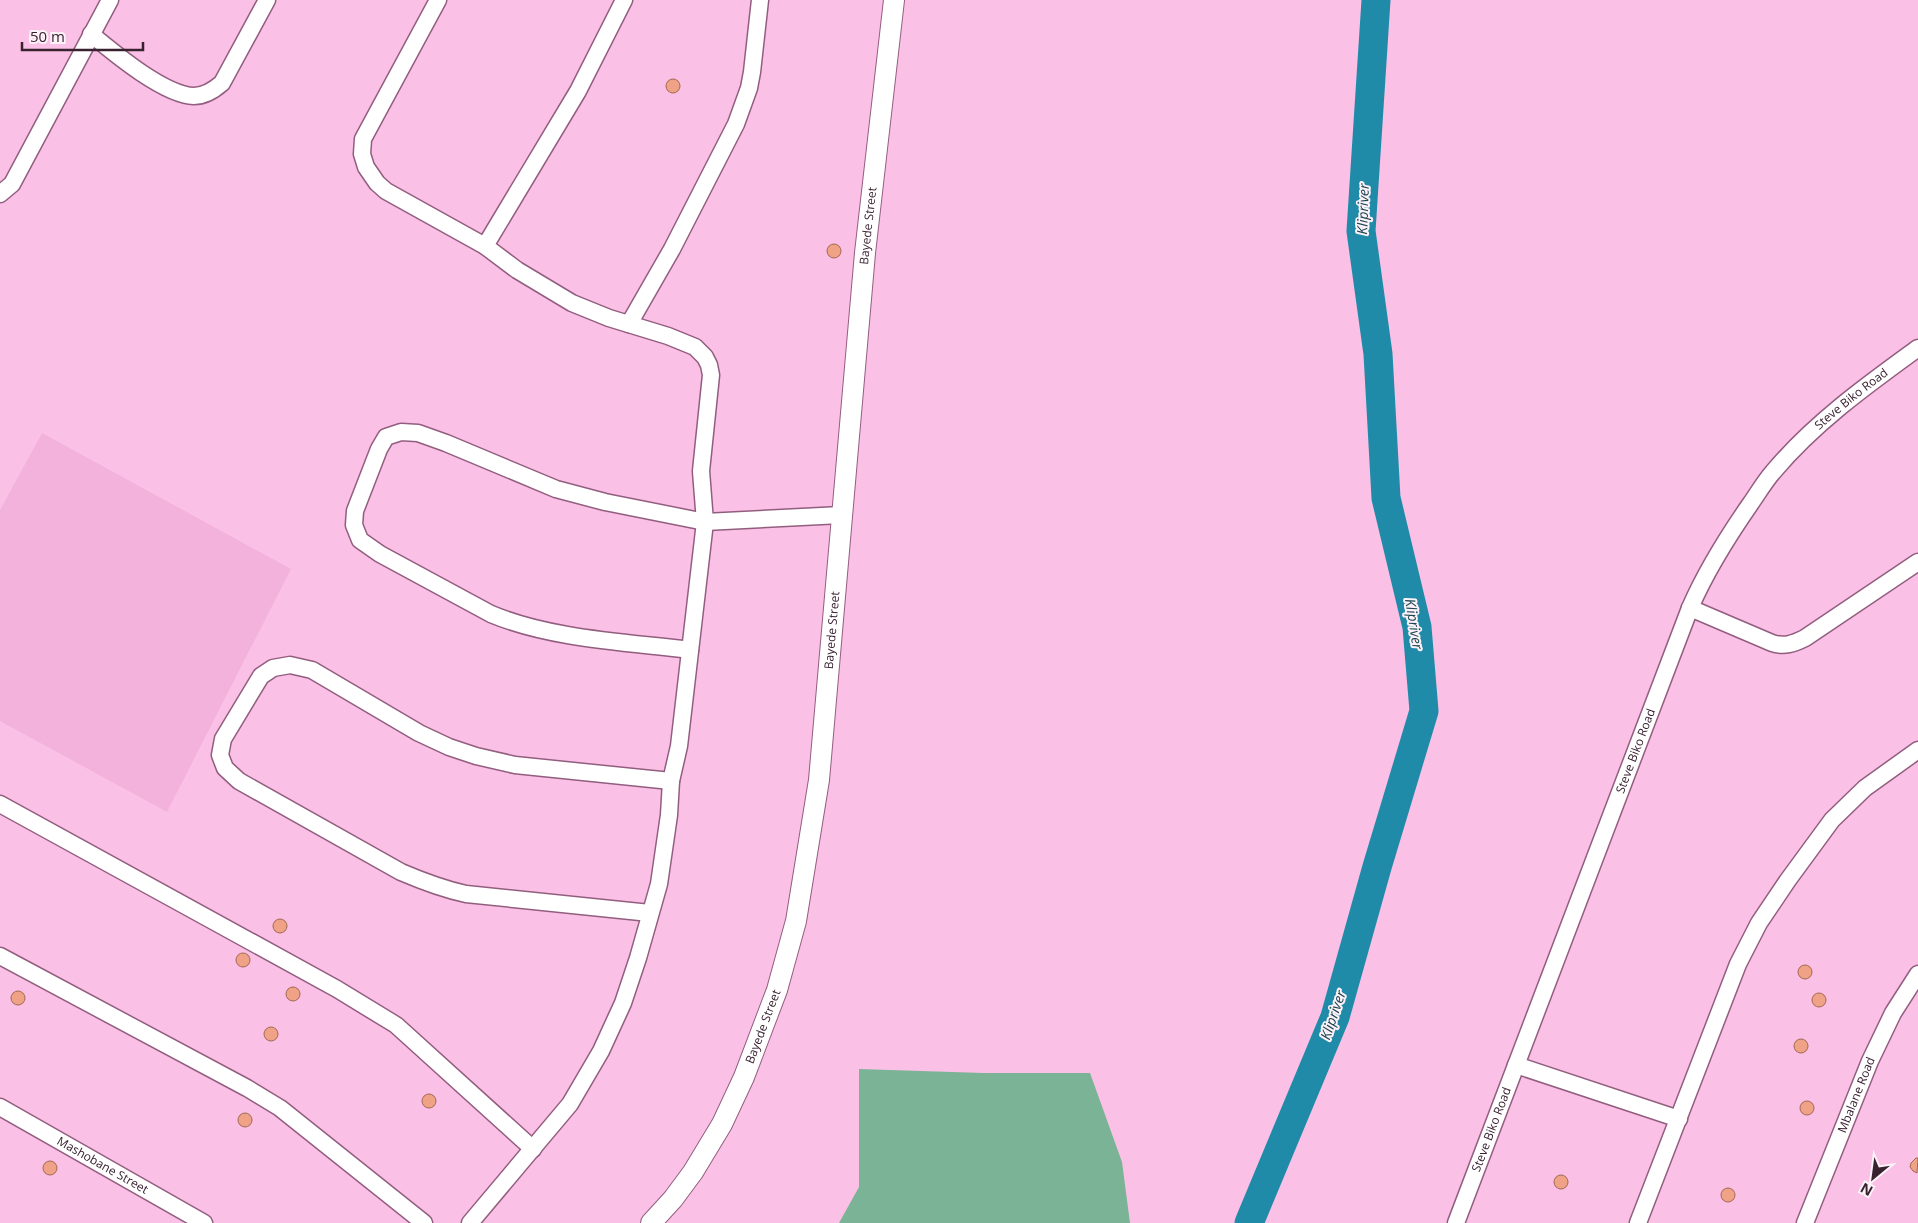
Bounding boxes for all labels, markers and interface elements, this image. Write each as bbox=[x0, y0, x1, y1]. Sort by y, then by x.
scale bar bbox=[22, 20, 144, 52]
text: 50 m bbox=[30, 26, 65, 46]
water label: Klipriver bbox=[1352, 183, 1373, 235]
street label: Bayede Street bbox=[855, 186, 881, 265]
street label: Steve Biko Road bbox=[1811, 364, 1891, 433]
street label: Bayede Street bbox=[820, 591, 843, 670]
water label: Klipriver bbox=[1401, 597, 1428, 651]
street label: Steve Biko Road bbox=[1611, 706, 1659, 796]
street label: Bayede Street bbox=[741, 987, 784, 1066]
water label: Klipriver bbox=[1315, 987, 1350, 1042]
street label: Mbalane Road bbox=[1833, 1054, 1879, 1135]
street label: Steve Biko Road bbox=[1467, 1084, 1515, 1174]
street label: Mashobane Street bbox=[54, 1132, 152, 1198]
north arrow bbox=[1848, 1153, 1898, 1203]
text: N bbox=[1857, 1179, 1876, 1201]

